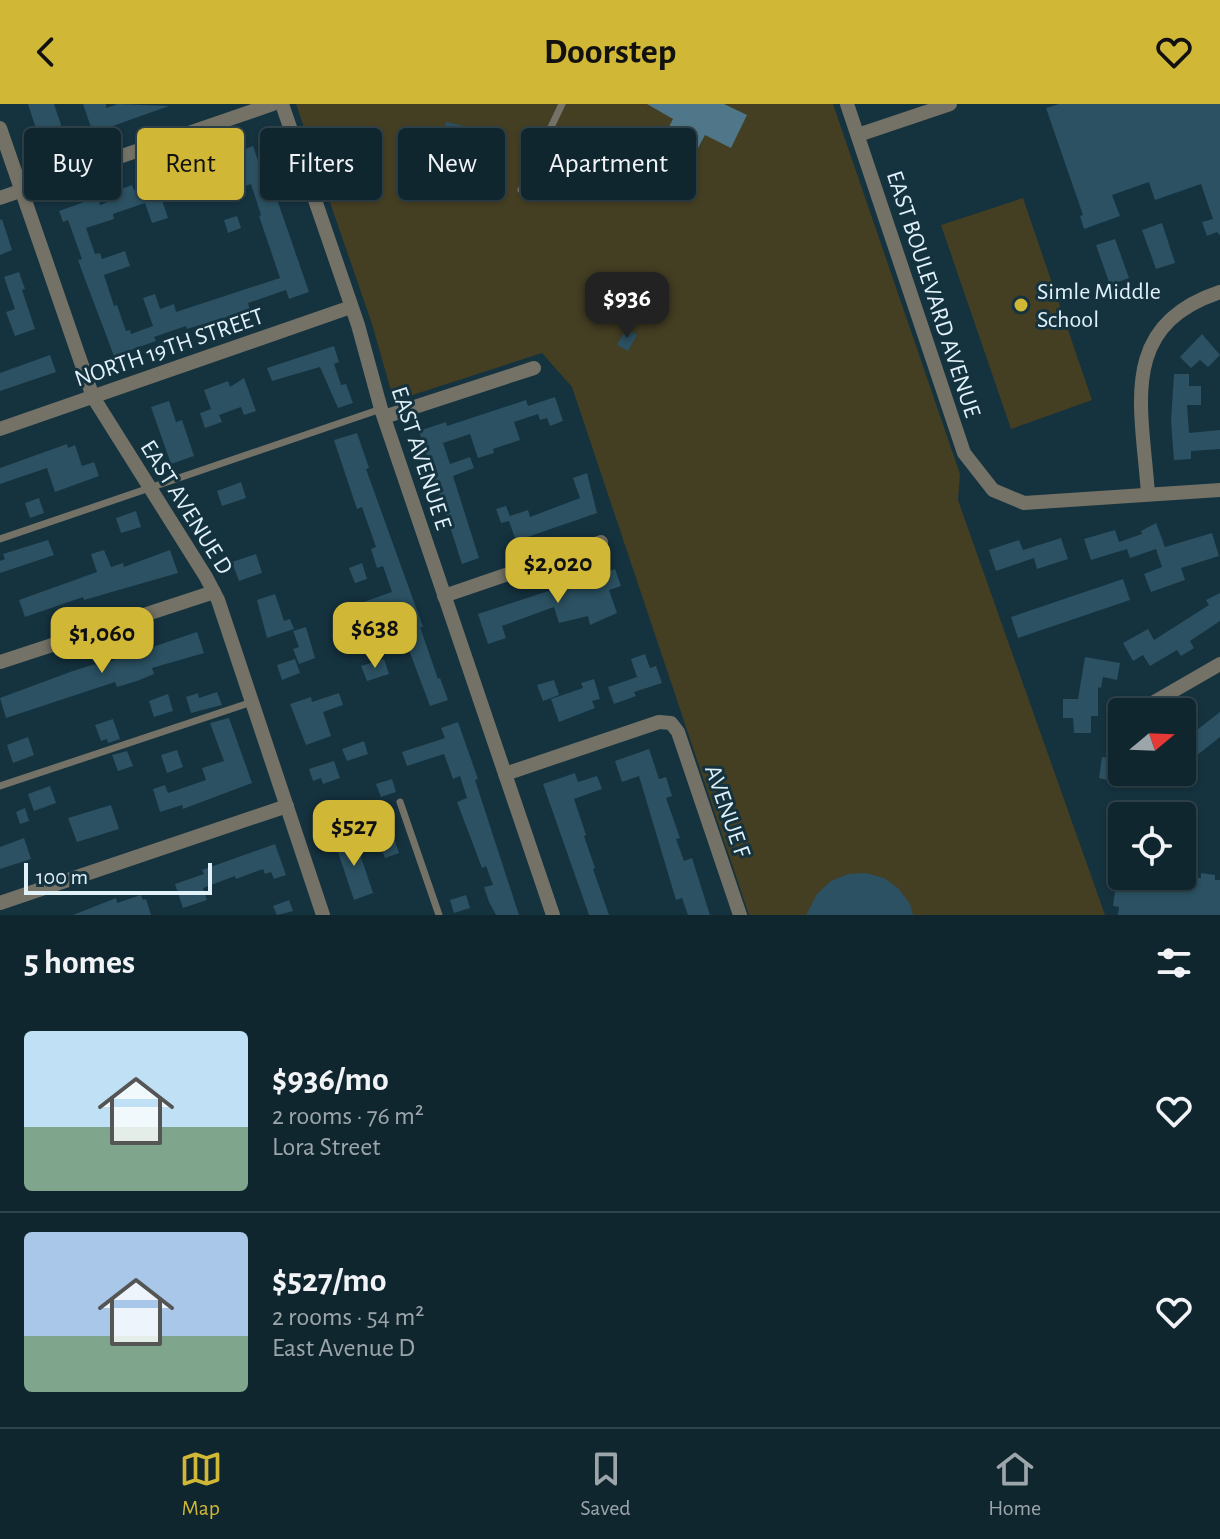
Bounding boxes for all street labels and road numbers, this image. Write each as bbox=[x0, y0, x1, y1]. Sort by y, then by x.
street label: EAST BOULEVARD AVENUE bbox=[882, 168, 984, 421]
street label: NORTH 19TH STREET bbox=[72, 304, 267, 392]
street label: EAST AVENUE E bbox=[387, 384, 456, 533]
street label: EAST AVENUE D bbox=[135, 436, 237, 579]
street label: AVENUE F bbox=[700, 762, 754, 861]

